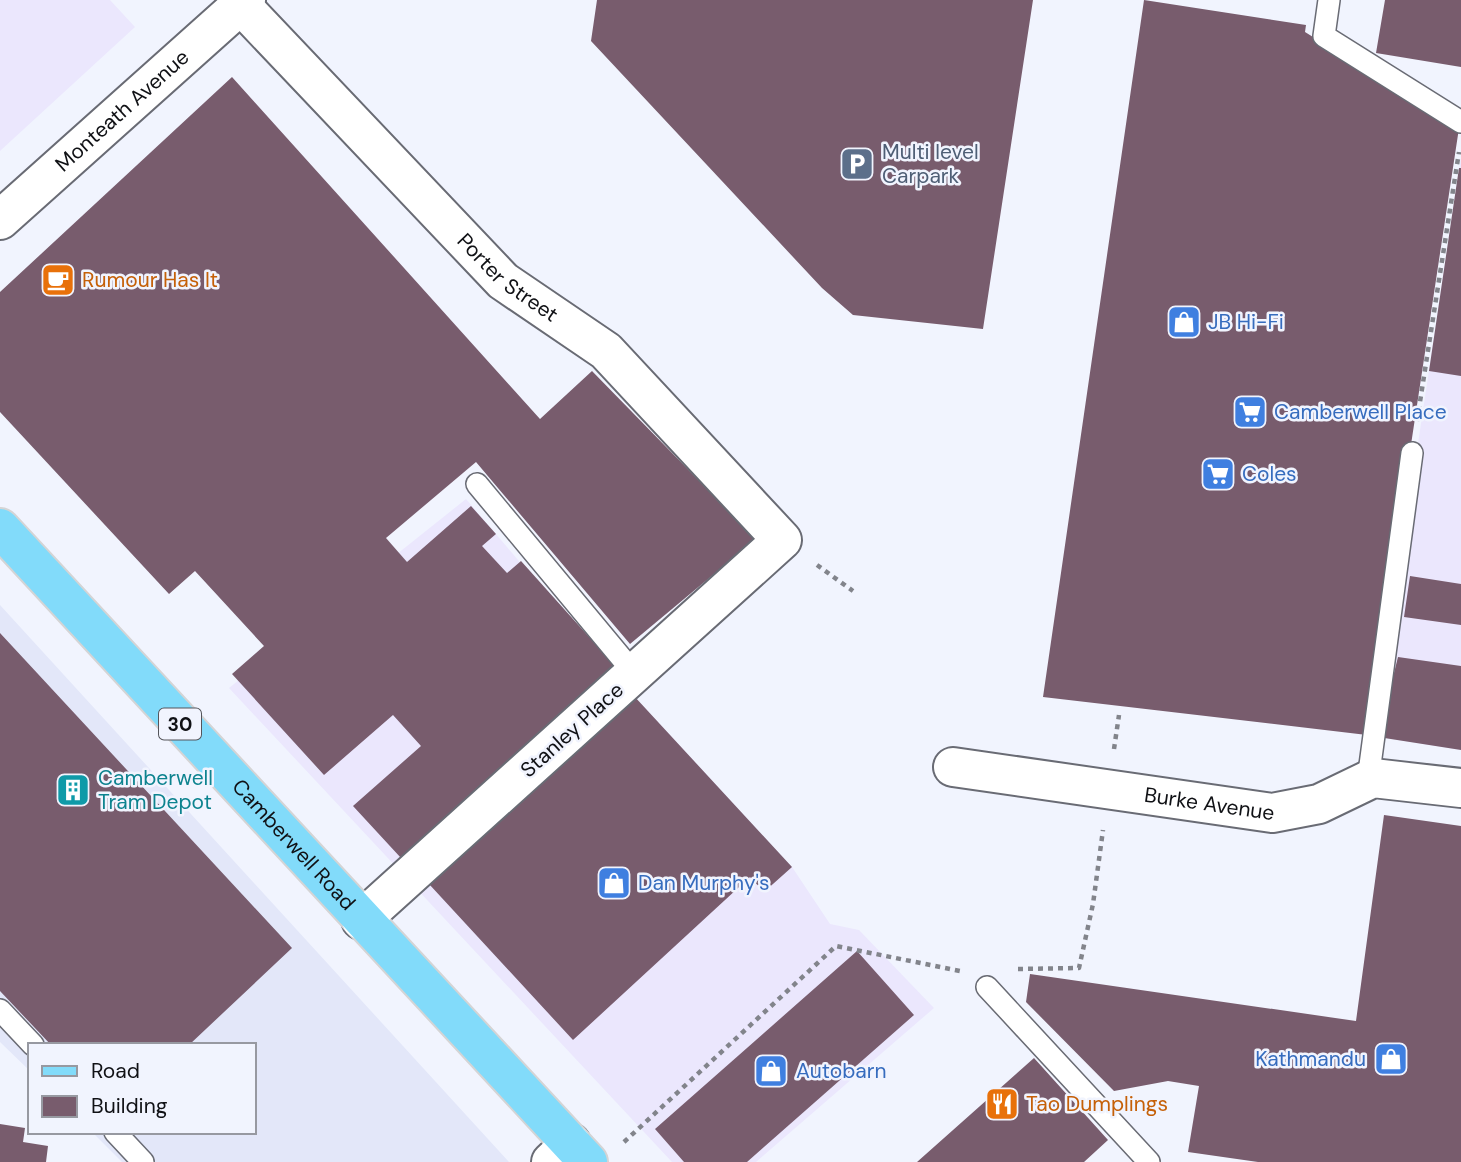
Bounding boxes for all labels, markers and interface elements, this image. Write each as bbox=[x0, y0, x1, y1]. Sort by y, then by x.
street label: Monteath Avenue bbox=[49, 43, 195, 178]
place label: Multi level Carpark bbox=[882, 138, 979, 190]
parking icon: Multi level Carpark bbox=[838, 145, 876, 183]
street label: Porter Street bbox=[451, 227, 564, 328]
cafe icon: Rumour Has It bbox=[39, 261, 77, 299]
place label: Rumour Has It bbox=[82, 266, 218, 294]
shop icon: JB Hi-Fi bbox=[1165, 303, 1203, 341]
place label: JB Hi-Fi bbox=[1208, 308, 1284, 336]
supermarket icon: Camberwell Place bbox=[1231, 393, 1269, 431]
place label: Camberwell Place bbox=[1274, 398, 1447, 426]
supermarket icon: Coles bbox=[1199, 455, 1237, 493]
place label: Coles bbox=[1242, 460, 1297, 488]
street label: Stanley Place bbox=[514, 676, 630, 784]
road number: 30 bbox=[159, 708, 201, 740]
place label: Camberwell Tram Depot bbox=[98, 764, 213, 816]
building icon: Camberwell Tram Depot bbox=[54, 771, 92, 809]
street label: Camberwell Road bbox=[226, 773, 362, 916]
street label: Burke Avenue bbox=[1142, 781, 1276, 827]
shop icon: Dan Murphy's bbox=[595, 864, 633, 902]
place label: Dan Murphy's bbox=[638, 869, 769, 897]
shop icon: Kathmandu bbox=[1372, 1040, 1410, 1078]
legend bbox=[28, 1043, 256, 1134]
place label: Kathmandu bbox=[1255, 1045, 1366, 1073]
shop icon: Autobarn bbox=[752, 1052, 790, 1090]
text: Road bbox=[91, 1057, 140, 1085]
place label: Autobarn bbox=[796, 1057, 887, 1085]
restaurant icon: Tao Dumplings bbox=[983, 1085, 1021, 1123]
place label: Tao Dumplings bbox=[1026, 1090, 1168, 1118]
text: Building bbox=[91, 1092, 168, 1120]

